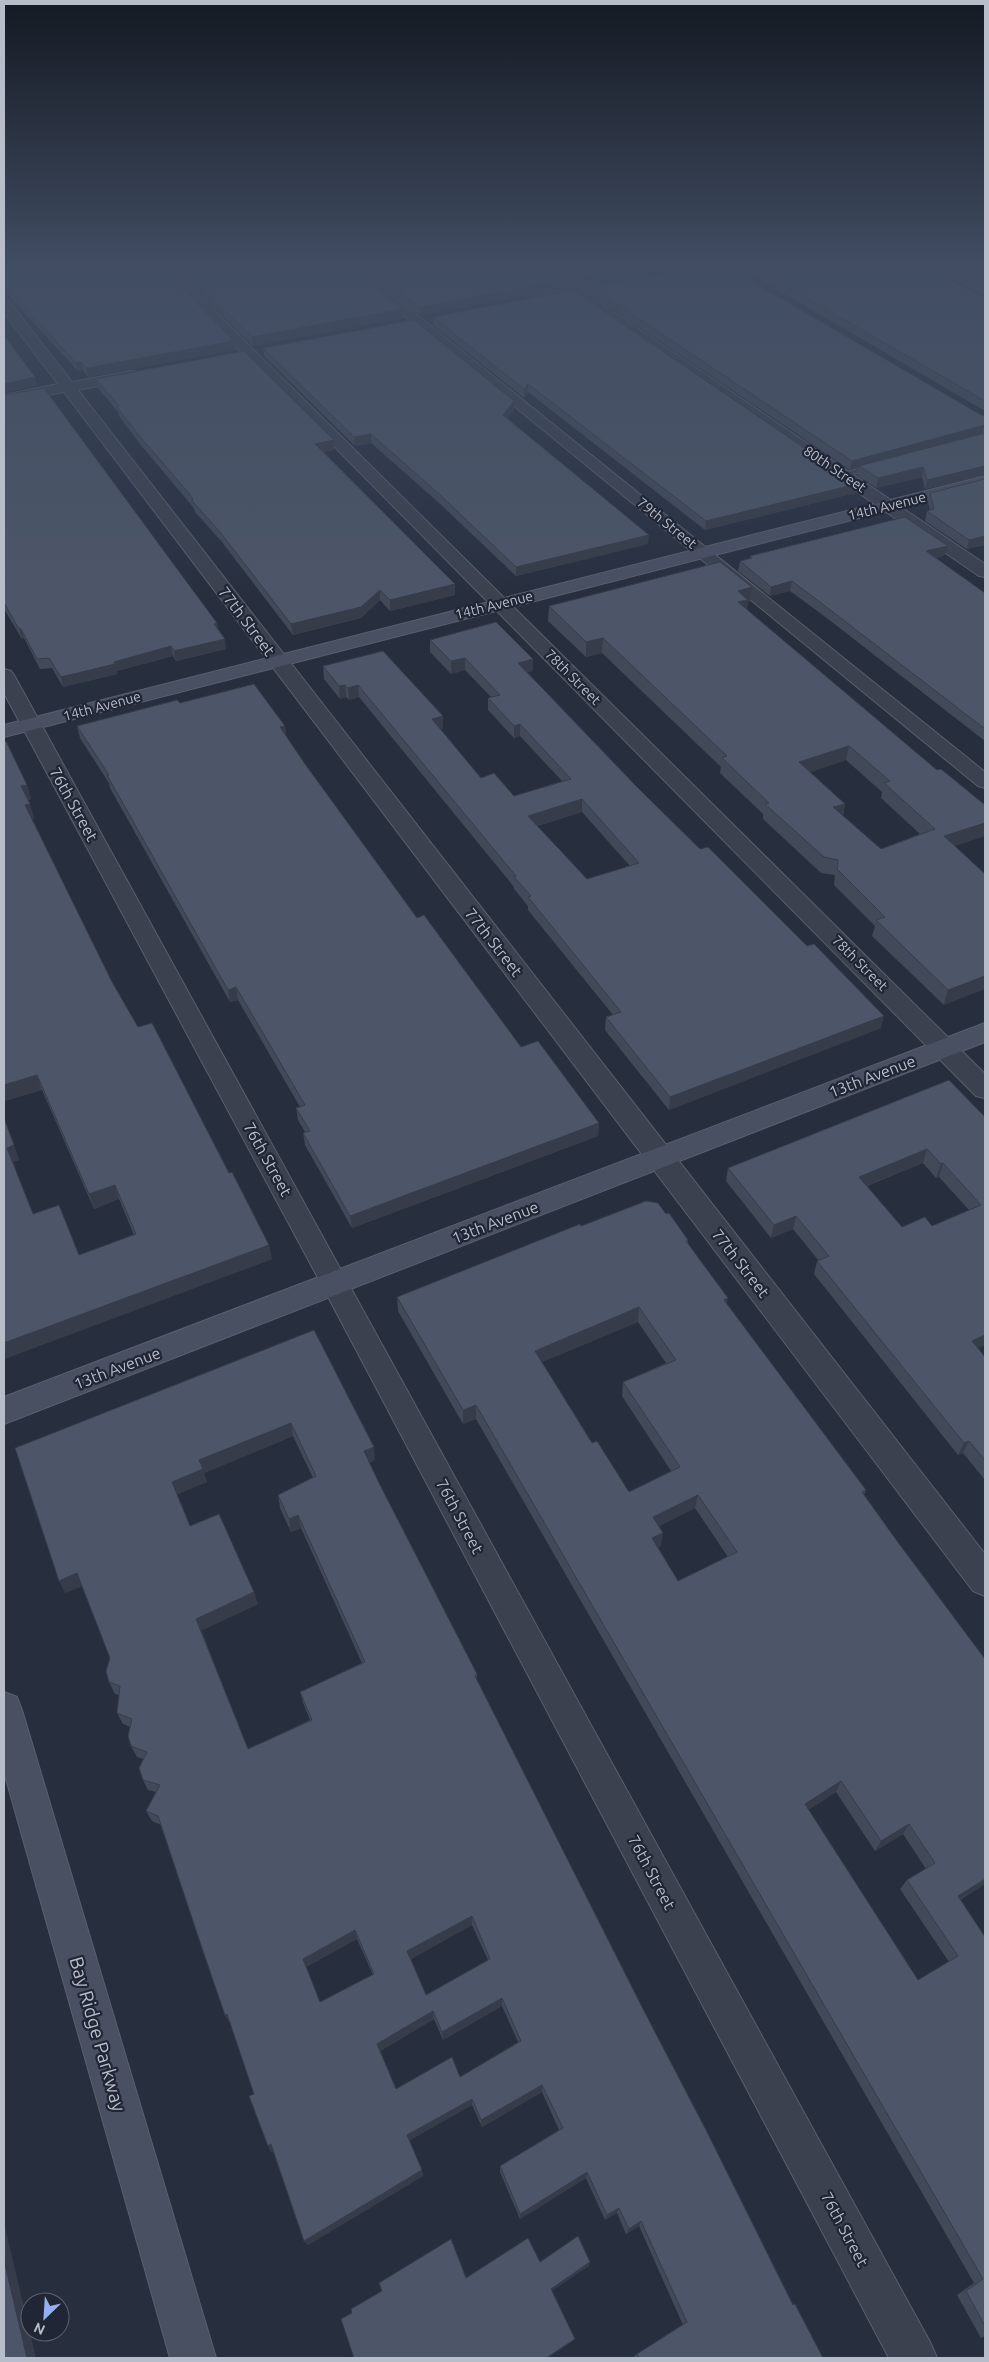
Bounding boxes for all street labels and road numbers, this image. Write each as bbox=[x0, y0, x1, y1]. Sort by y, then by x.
street label: 80th Street bbox=[801, 442, 870, 496]
street label: 14th Avenue bbox=[846, 489, 928, 523]
street label: 79th Street bbox=[634, 494, 700, 552]
street label: 77th Street bbox=[215, 583, 279, 660]
street label: 14th Avenue bbox=[453, 588, 535, 622]
street label: 78th Street bbox=[542, 646, 604, 708]
street label: 14th Avenue bbox=[61, 688, 143, 724]
street label: 76th Street bbox=[46, 764, 102, 845]
street label: 77th Street bbox=[462, 904, 527, 980]
street label: 78th Street bbox=[829, 932, 891, 994]
street label: 13th Avenue bbox=[826, 1051, 918, 1101]
street label: 76th Street bbox=[240, 1119, 296, 1200]
street label: 13th Avenue bbox=[449, 1197, 541, 1247]
street label: 77th Street bbox=[709, 1225, 774, 1301]
street label: 13th Avenue bbox=[71, 1343, 163, 1393]
street label: 76th Street bbox=[433, 1476, 487, 1557]
street label: 76th Street bbox=[625, 1832, 679, 1913]
street label: Bay Ridge Parkway bbox=[65, 1954, 131, 2114]
street label: 76th Street bbox=[818, 2189, 872, 2270]

